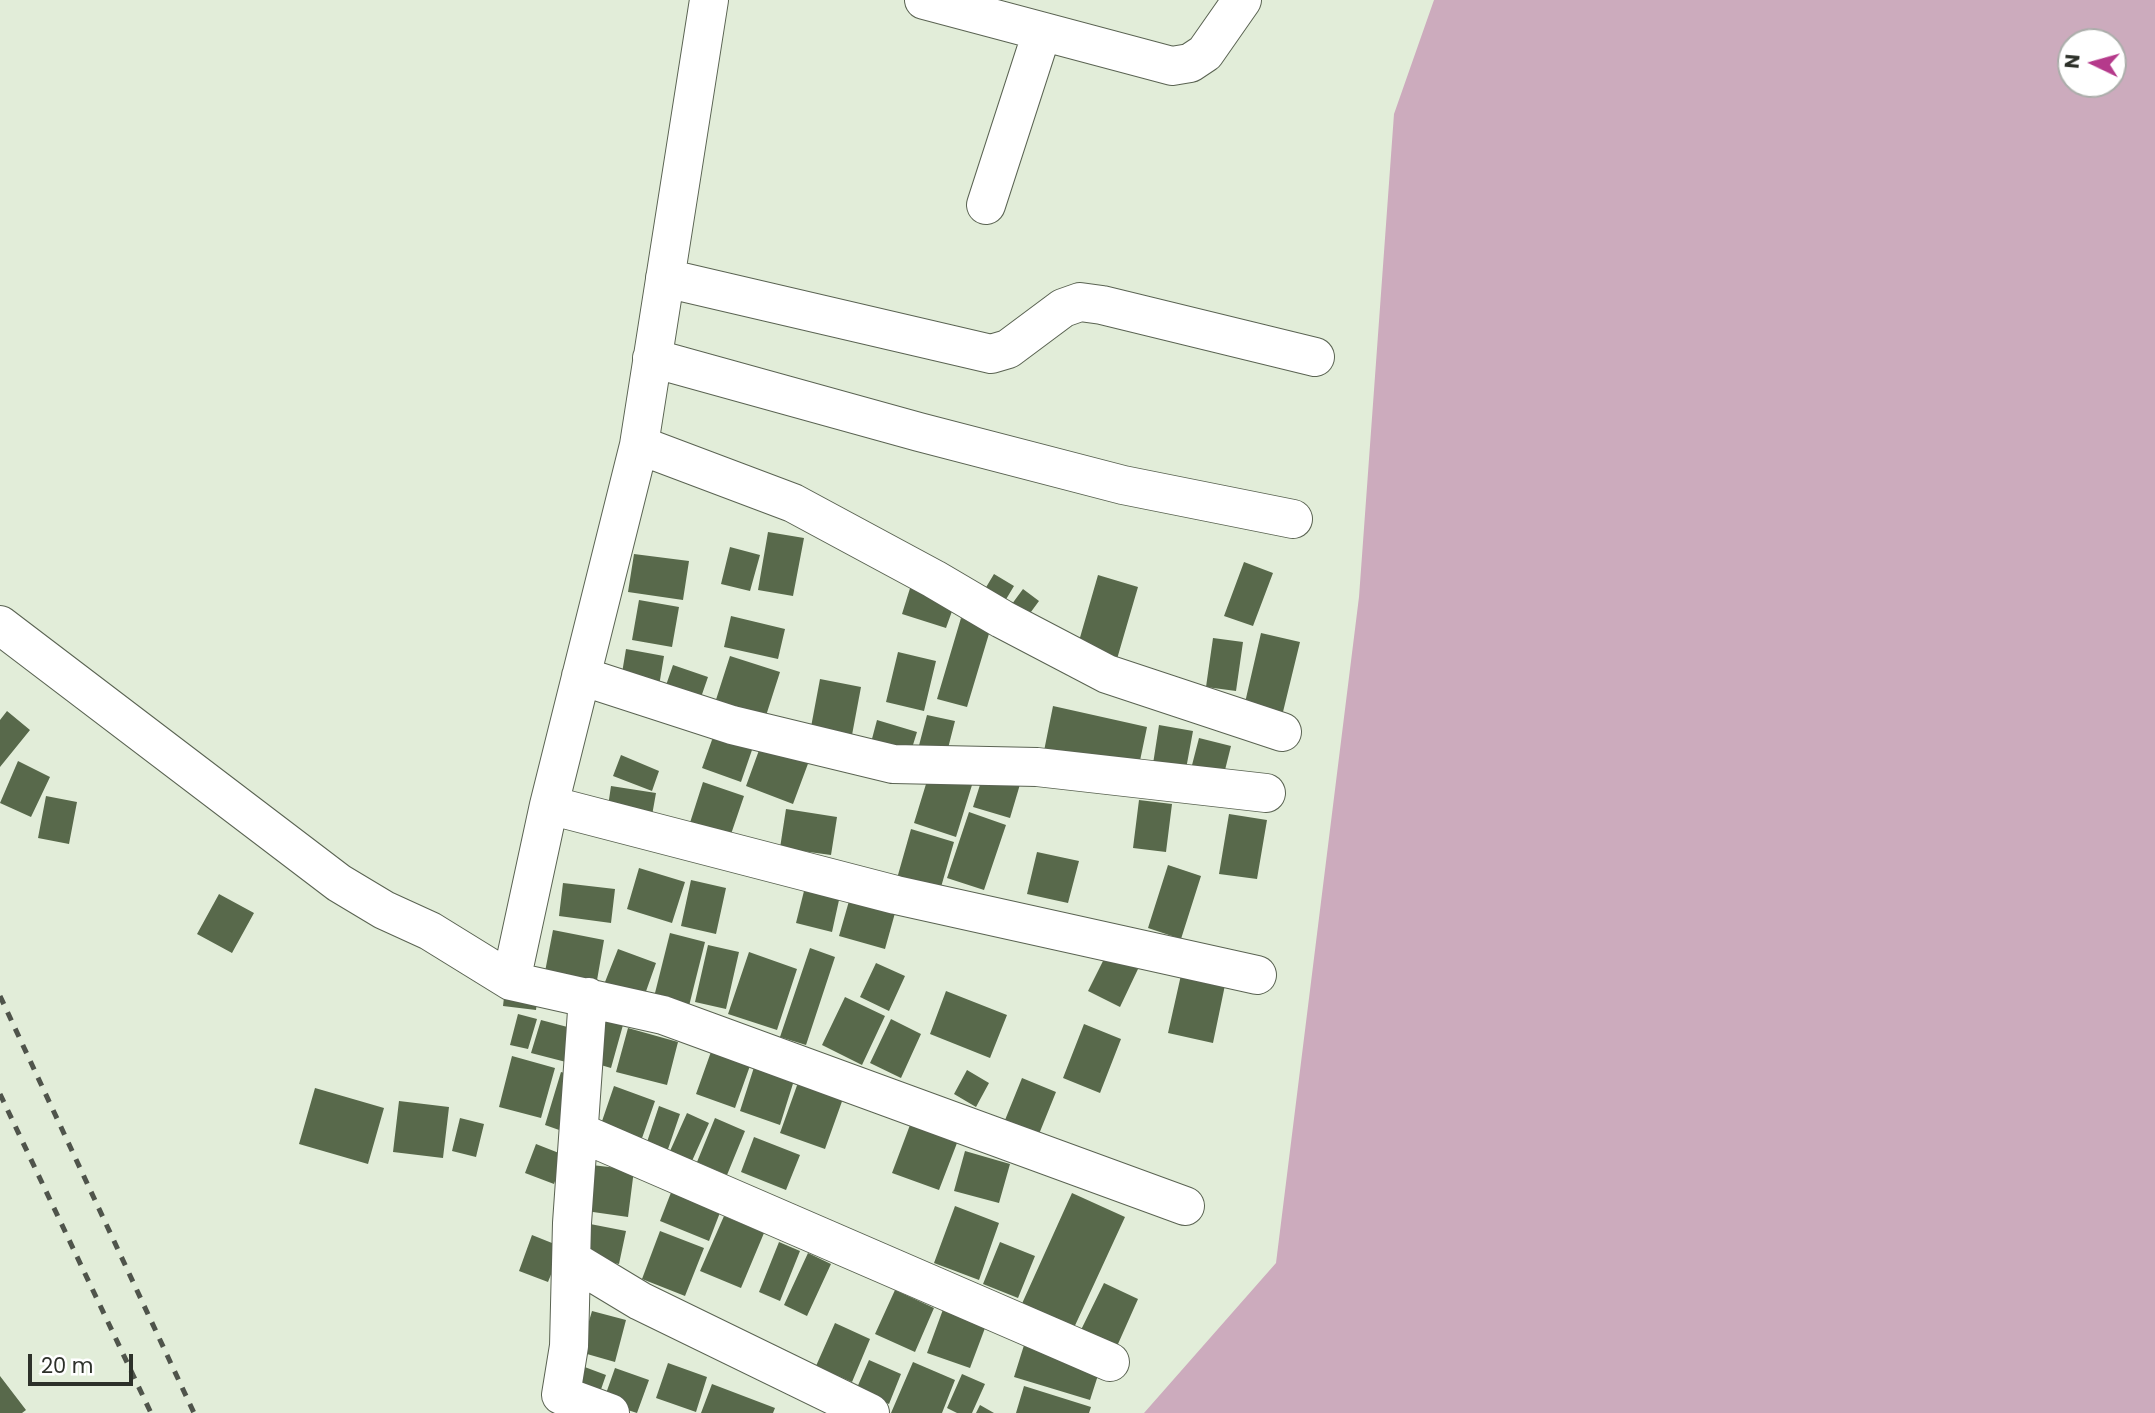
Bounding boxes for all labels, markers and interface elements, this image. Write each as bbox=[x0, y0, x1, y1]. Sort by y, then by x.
north arrow bbox=[2057, 28, 2127, 98]
text: N bbox=[2059, 53, 2087, 70]
scale bar bbox=[32, 1340, 136, 1384]
text: 20 m bbox=[41, 1351, 94, 1380]

